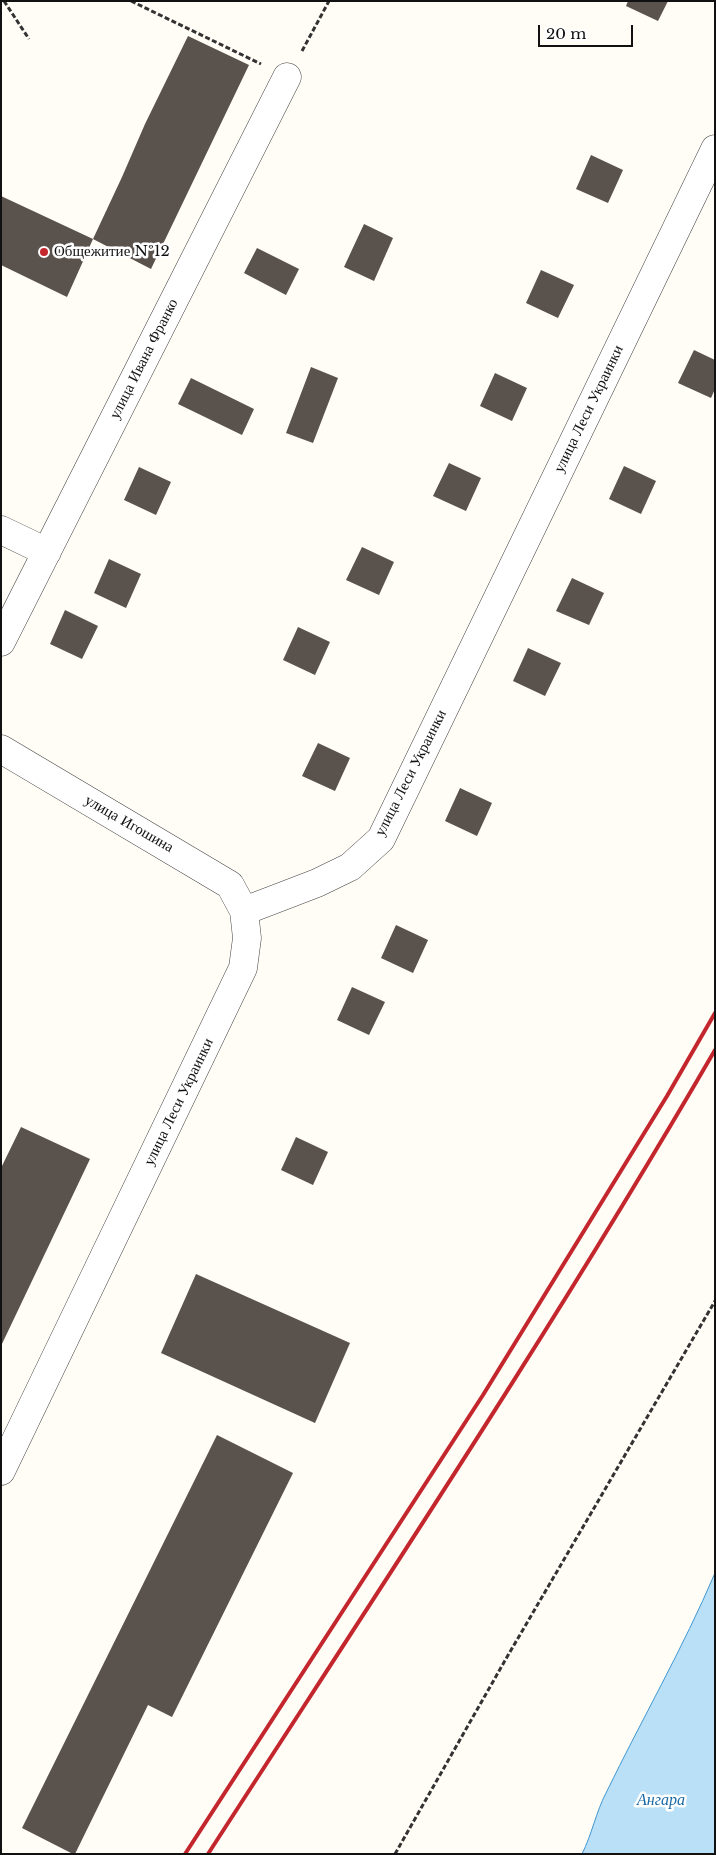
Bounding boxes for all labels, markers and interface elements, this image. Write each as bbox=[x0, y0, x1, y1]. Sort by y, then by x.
scale bar bbox=[541, 15, 636, 47]
text: 20 m bbox=[546, 24, 586, 43]
place label: Общежитие №12 bbox=[54, 243, 170, 261]
marker: Общежитие №12 bbox=[38, 246, 50, 258]
street label: улица Ивана Франко bbox=[106, 296, 182, 422]
street label: улица Леси Украинки bbox=[550, 342, 628, 476]
street label: улица Леси Украинки bbox=[371, 707, 451, 839]
street label: улица Игошина bbox=[81, 791, 177, 857]
street label: улица Леси Украинки bbox=[140, 1035, 218, 1169]
water label: Ангара bbox=[637, 1790, 685, 1810]

